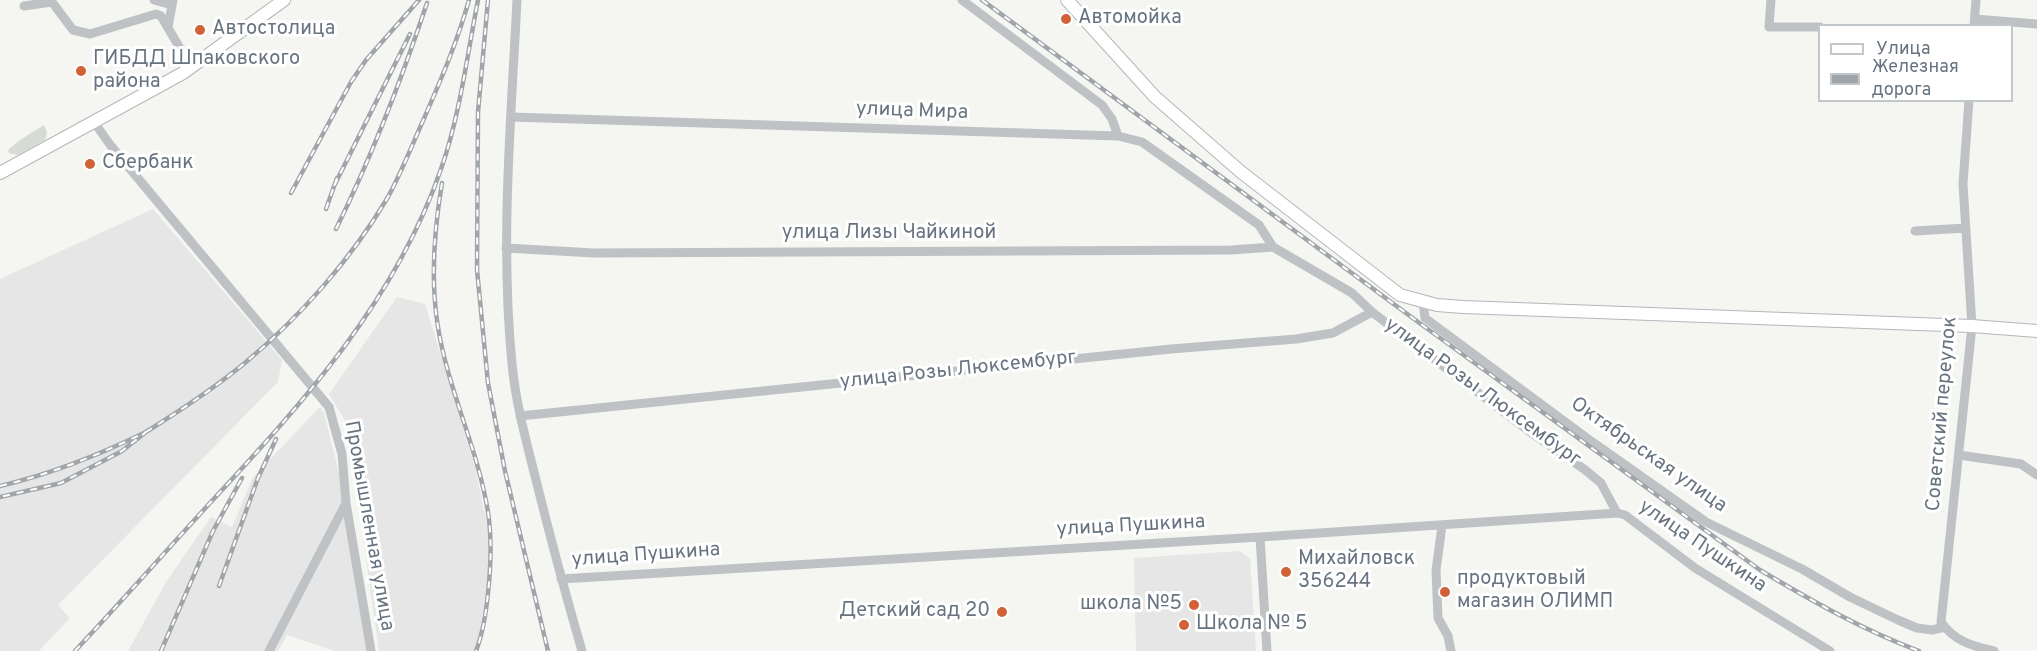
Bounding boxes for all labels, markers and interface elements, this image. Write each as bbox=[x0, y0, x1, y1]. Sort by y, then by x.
place label: Автомойка bbox=[1078, 7, 1182, 31]
marker: Автомойка bbox=[1059, 12, 1073, 26]
place label: Автостолица bbox=[212, 18, 335, 42]
marker: Автостолица bbox=[193, 23, 207, 37]
legend bbox=[1818, 24, 2013, 102]
text: Улица bbox=[1876, 38, 1930, 61]
place label: ГИБДД Шпаковского района bbox=[93, 48, 300, 95]
text: Железная дорога bbox=[1872, 56, 1959, 102]
marker: ГИБДД Шпаковского района bbox=[74, 64, 88, 78]
street label: улица Мира bbox=[856, 98, 968, 126]
place label: Сбербанк bbox=[102, 152, 194, 176]
marker: Сбербанк bbox=[83, 157, 97, 171]
street label: улица Лизы Чайкиной bbox=[782, 222, 996, 246]
street label: улица Розы Люксембург bbox=[1379, 314, 1585, 472]
street label: Советский переулок bbox=[1923, 316, 1963, 512]
street label: улица Розы Люксембург bbox=[839, 347, 1077, 395]
street label: Октябрьская улица bbox=[1565, 393, 1731, 519]
street label: Промышленная улица bbox=[338, 419, 398, 633]
street label: улица Пушкина bbox=[1634, 495, 1770, 599]
street label: улица Пушкина bbox=[1056, 511, 1206, 543]
street label: улица Пушкина bbox=[571, 539, 721, 573]
place label: Михайловск 356244 bbox=[1298, 548, 1415, 595]
marker: Михайловск 356244 bbox=[1279, 565, 1293, 579]
place label: продуктовый магазин ОЛИМП bbox=[1457, 568, 1613, 615]
marker: продуктовый магазин ОЛИМП bbox=[1438, 585, 1452, 599]
place label: школа №5 bbox=[1080, 593, 1182, 617]
marker: школа №5 bbox=[1187, 598, 1201, 612]
place label: Детский сад 20 bbox=[839, 600, 990, 624]
marker: Детский сад 20 bbox=[995, 605, 1009, 619]
place label: Школа № 5 bbox=[1196, 613, 1307, 637]
marker: Школа № 5 bbox=[1177, 618, 1191, 632]

